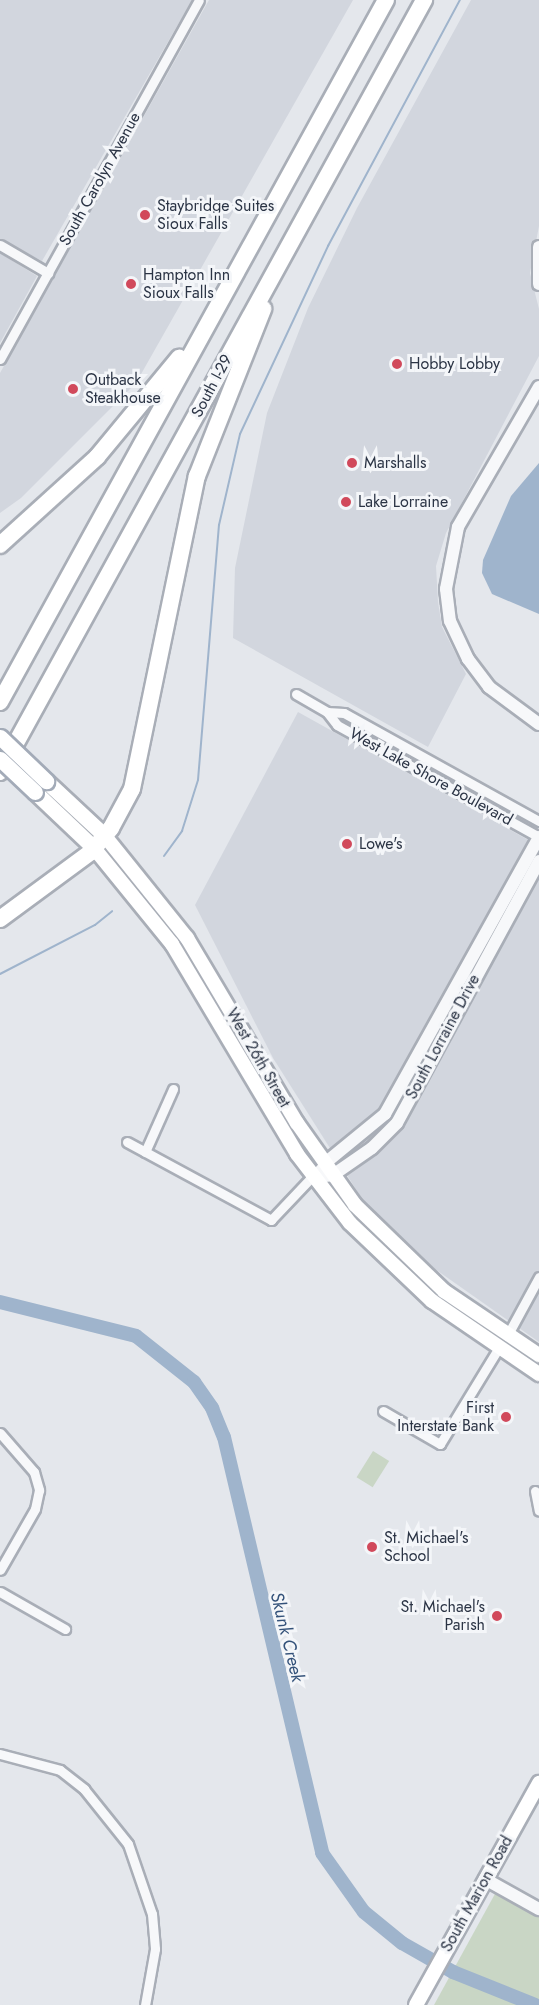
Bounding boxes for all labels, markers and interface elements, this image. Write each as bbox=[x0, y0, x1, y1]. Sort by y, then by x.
street label: South Carolyn Avenue bbox=[55, 109, 145, 249]
place label: Staybridge Suites Sioux Falls bbox=[157, 196, 274, 234]
marker: Staybridge Suites Sioux Falls bbox=[138, 208, 152, 222]
place label: Hampton Inn Sioux Falls bbox=[143, 265, 230, 303]
marker: Hampton Inn Sioux Falls bbox=[124, 277, 138, 291]
street label: South I-29 bbox=[187, 351, 237, 421]
place label: Hobby Lobby bbox=[409, 354, 500, 374]
marker: Hobby Lobby bbox=[390, 357, 404, 371]
place label: Outback Steakhouse bbox=[85, 370, 161, 408]
marker: Outback Steakhouse bbox=[66, 382, 80, 396]
place label: Marshalls bbox=[364, 453, 426, 473]
marker: Marshalls bbox=[345, 456, 359, 470]
place label: Lake Lorraine bbox=[358, 492, 448, 512]
marker: Lake Lorraine bbox=[339, 495, 353, 509]
street label: West Lake Shore Boulevard bbox=[346, 724, 516, 830]
place label: Lowe's bbox=[359, 834, 403, 854]
marker: Lowe's bbox=[340, 837, 354, 851]
street label: South Lorraine Drive bbox=[402, 971, 484, 1103]
street label: West 26th Street bbox=[222, 1005, 294, 1111]
place label: First Interstate Bank bbox=[397, 1398, 494, 1436]
marker: First Interstate Bank bbox=[499, 1410, 513, 1424]
place label: St. Michael's School bbox=[384, 1528, 468, 1566]
marker: St. Michael's School bbox=[365, 1540, 379, 1554]
water label: Skunk Creek bbox=[265, 1590, 309, 1684]
place label: St. Michael's Parish bbox=[401, 1597, 485, 1635]
marker: St. Michael's Parish bbox=[490, 1609, 504, 1623]
street label: South Marion Road bbox=[437, 1833, 517, 1955]

